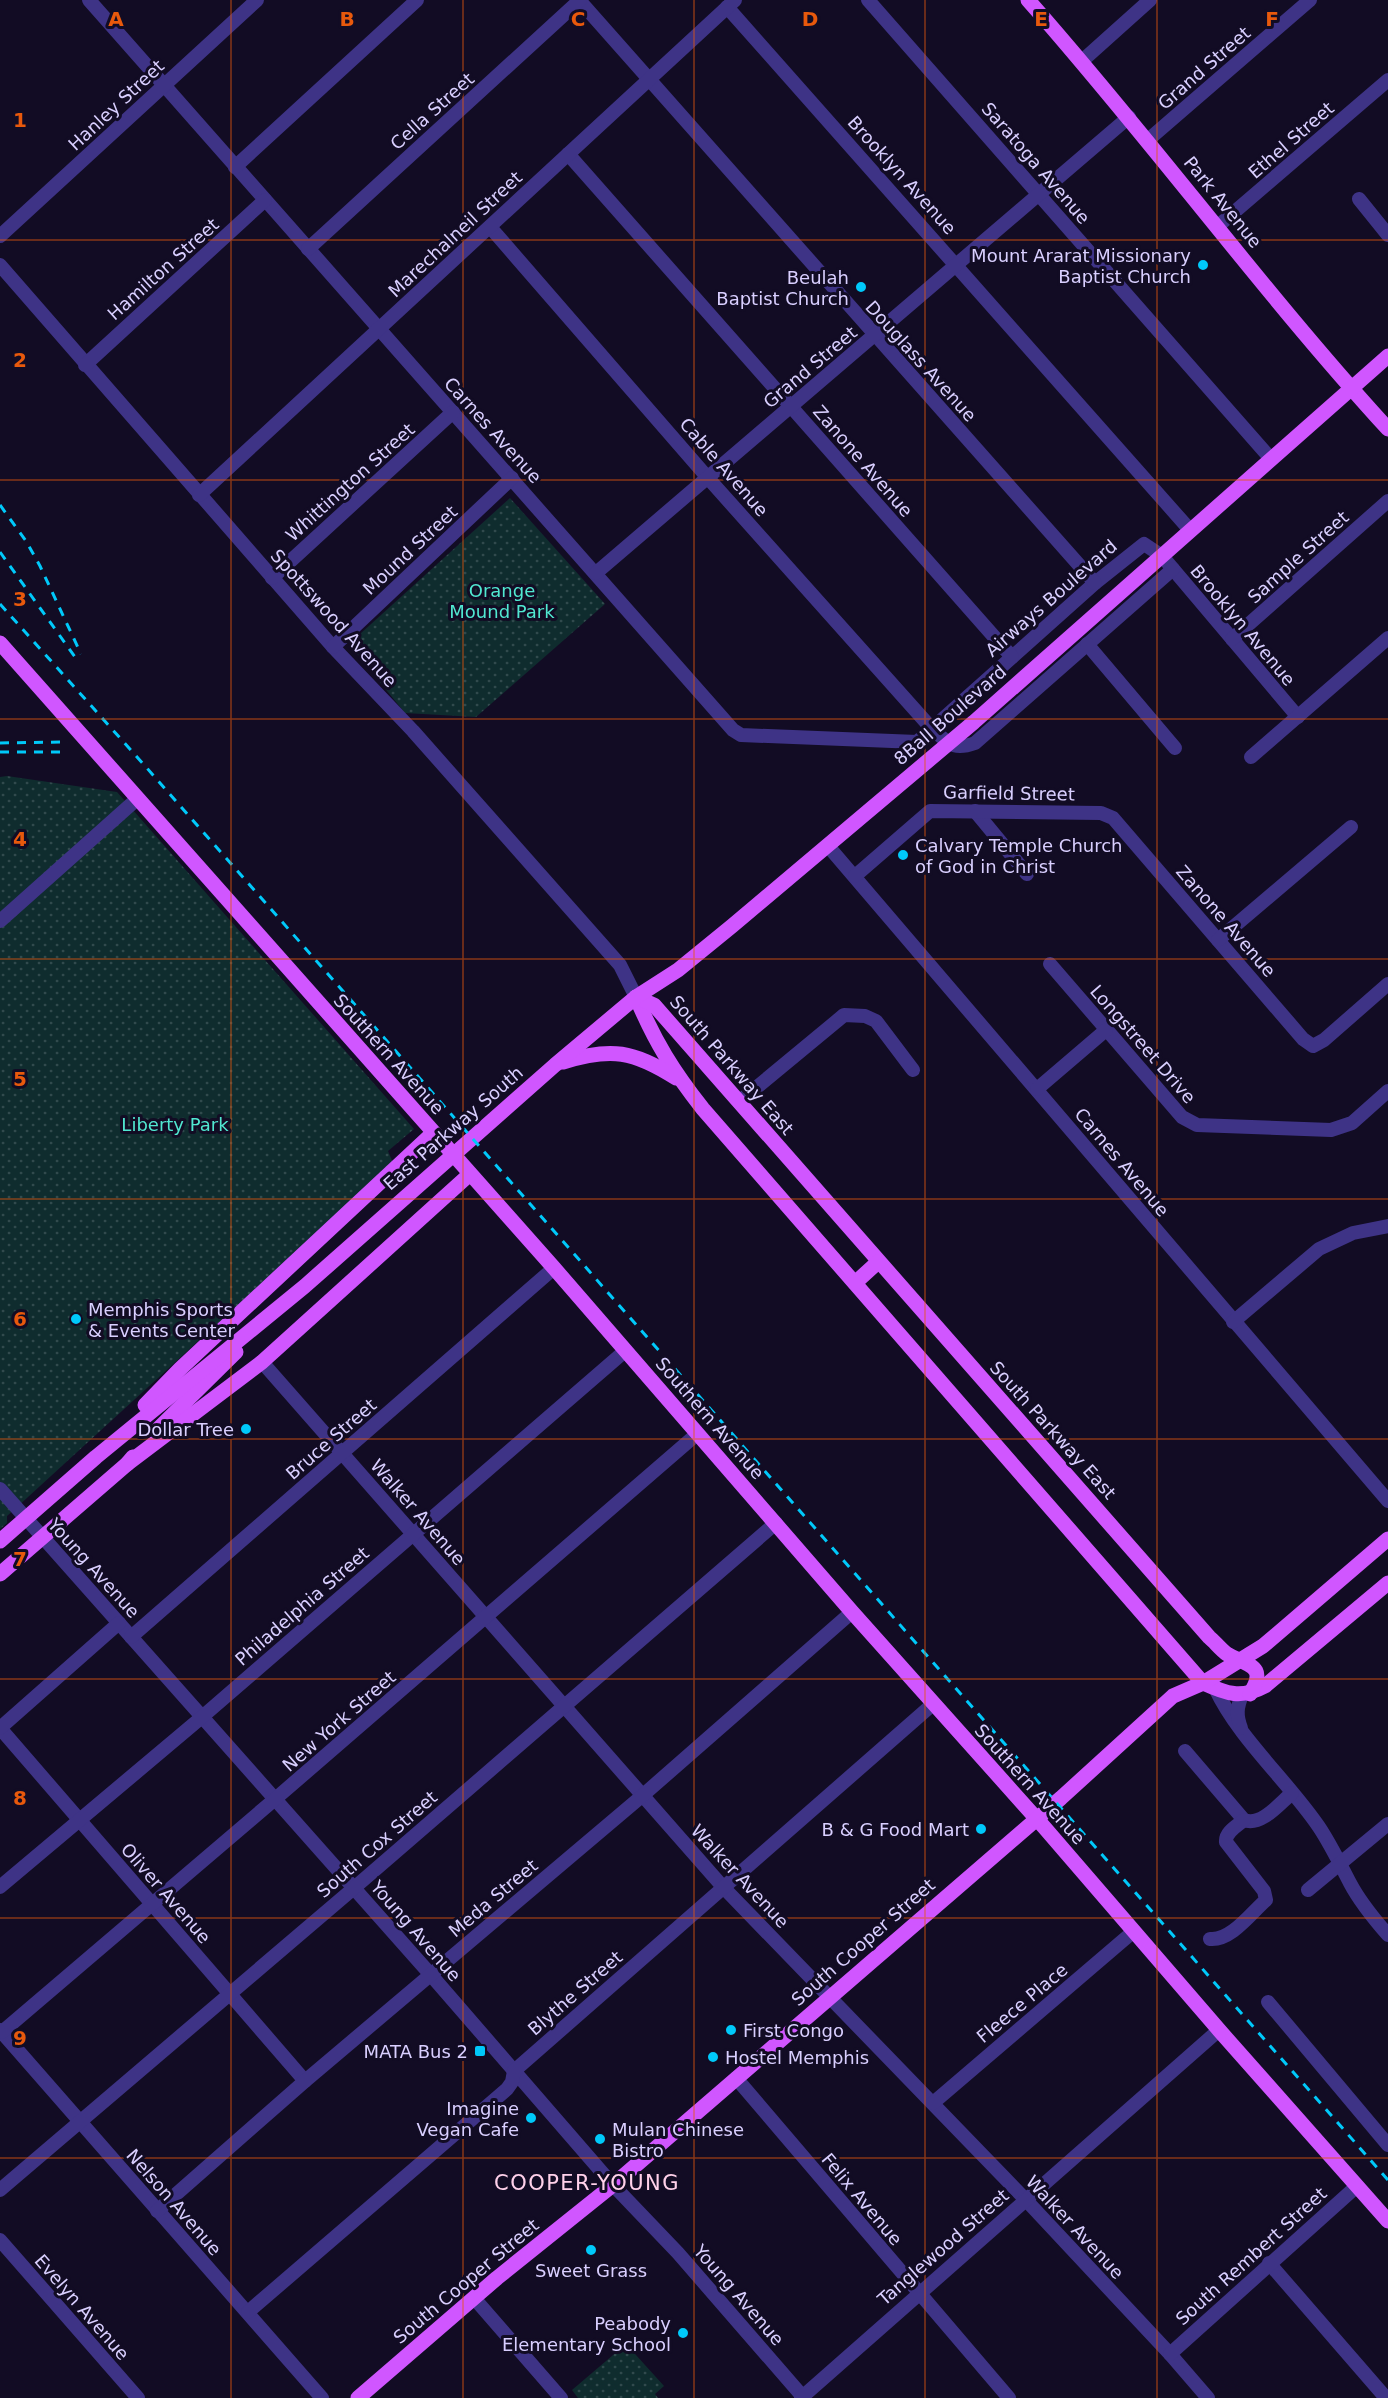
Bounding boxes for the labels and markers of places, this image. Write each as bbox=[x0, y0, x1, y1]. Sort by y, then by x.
place label: Mount Ararat Missionary Baptist Church bbox=[971, 245, 1191, 287]
marker: Mount Ararat Missionary Baptist Church bbox=[1196, 258, 1210, 272]
place label: Beulah Baptist Church bbox=[716, 267, 849, 309]
marker: Beulah Baptist Church bbox=[854, 280, 868, 294]
place label: Calvary Temple Church of God in Christ bbox=[915, 835, 1123, 877]
marker: Calvary Temple Church of God in Christ bbox=[896, 848, 910, 862]
place label: Memphis Sports & Events Center bbox=[88, 1299, 236, 1341]
marker: Memphis Sports & Events Center bbox=[69, 1312, 83, 1326]
place label: Dollar Tree bbox=[137, 1419, 234, 1440]
marker: Dollar Tree bbox=[239, 1422, 253, 1436]
place label: B & G Food Mart bbox=[822, 1819, 969, 1840]
marker: B & G Food Mart bbox=[974, 1822, 988, 1836]
place label: First Congo bbox=[743, 2020, 844, 2041]
marker: First Congo bbox=[724, 2023, 738, 2037]
place label: MATA Bus 2 bbox=[364, 2041, 468, 2062]
marker: MATA Bus 2 bbox=[473, 2044, 487, 2058]
place label: Hostel Memphis bbox=[725, 2047, 869, 2068]
marker: Hostel Memphis bbox=[706, 2050, 720, 2064]
place label: Imagine Vegan Cafe bbox=[416, 2098, 519, 2140]
marker: Imagine Vegan Cafe bbox=[524, 2111, 538, 2125]
place label: Mulan Chinese Bistro bbox=[612, 2119, 744, 2161]
marker: Mulan Chinese Bistro bbox=[593, 2132, 607, 2146]
marker: Sweet Grass bbox=[584, 2243, 598, 2257]
place label: Sweet Grass bbox=[535, 2260, 647, 2281]
place label: Peabody Elementary School bbox=[502, 2313, 671, 2355]
marker: Peabody Elementary School bbox=[676, 2326, 690, 2340]

